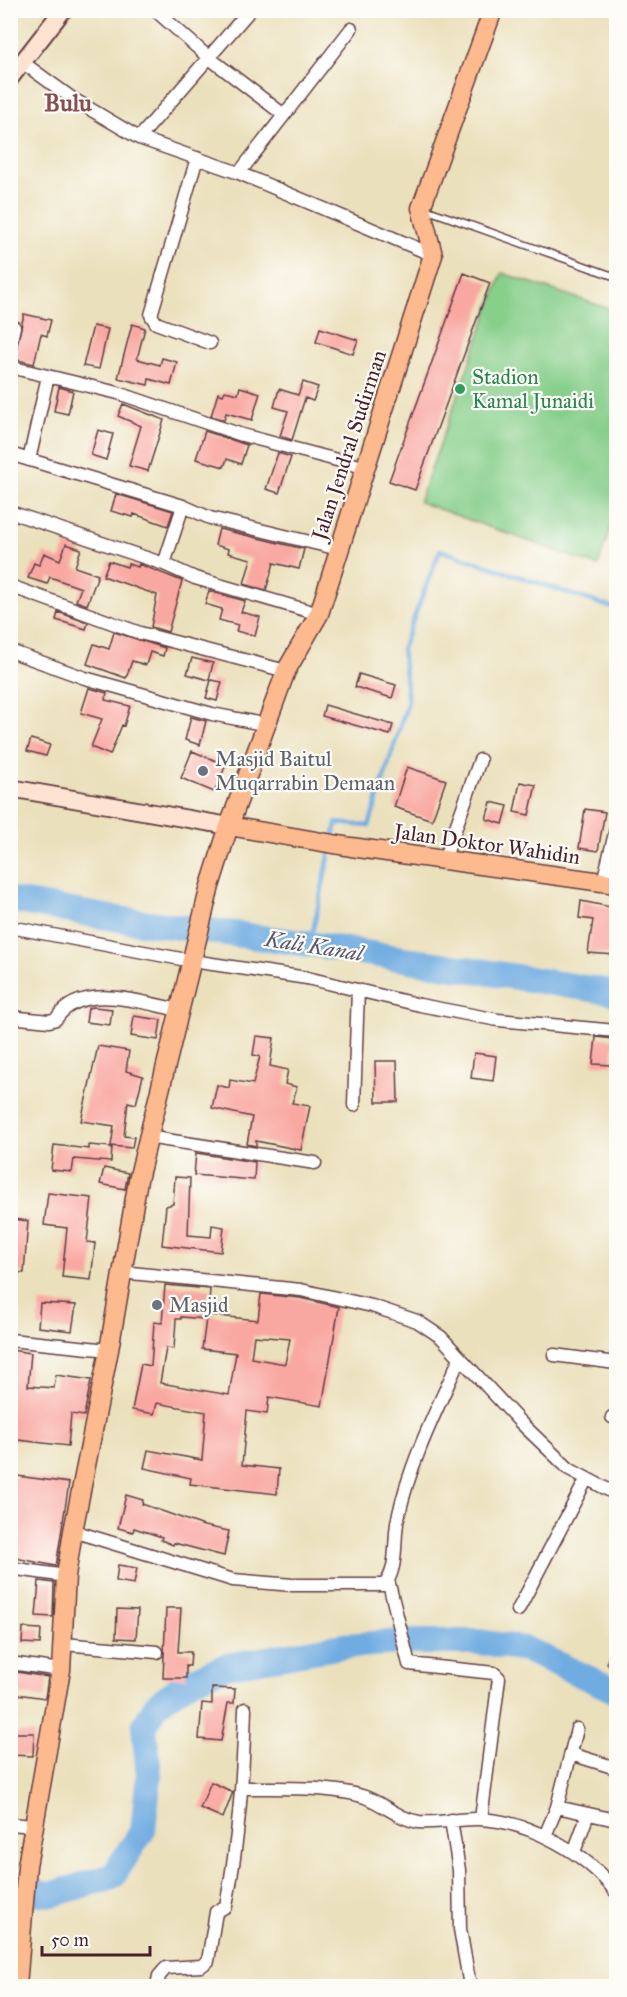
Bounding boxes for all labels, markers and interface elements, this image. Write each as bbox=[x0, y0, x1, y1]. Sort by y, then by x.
district label: Bulu bbox=[44, 88, 92, 118]
street label: Jalan Jendral Sudirman bbox=[305, 347, 392, 545]
place label: Stadion Kamal Junaidi bbox=[472, 364, 594, 414]
marker: Stadion Kamal Junaidi bbox=[453, 382, 467, 396]
place label: Masjid Baitul Muqarrabin Demaan bbox=[215, 746, 395, 796]
marker: Masjid Baitul Muqarrabin Demaan bbox=[196, 764, 210, 778]
street label: Jalan Doktor Wahidin bbox=[390, 818, 582, 870]
water label: Kali Kanal bbox=[262, 925, 367, 967]
place label: Masjid bbox=[169, 1292, 229, 1318]
marker: Masjid bbox=[150, 1298, 164, 1312]
scale bar bbox=[42, 1919, 150, 1957]
text: 50 m bbox=[51, 1929, 89, 1951]

